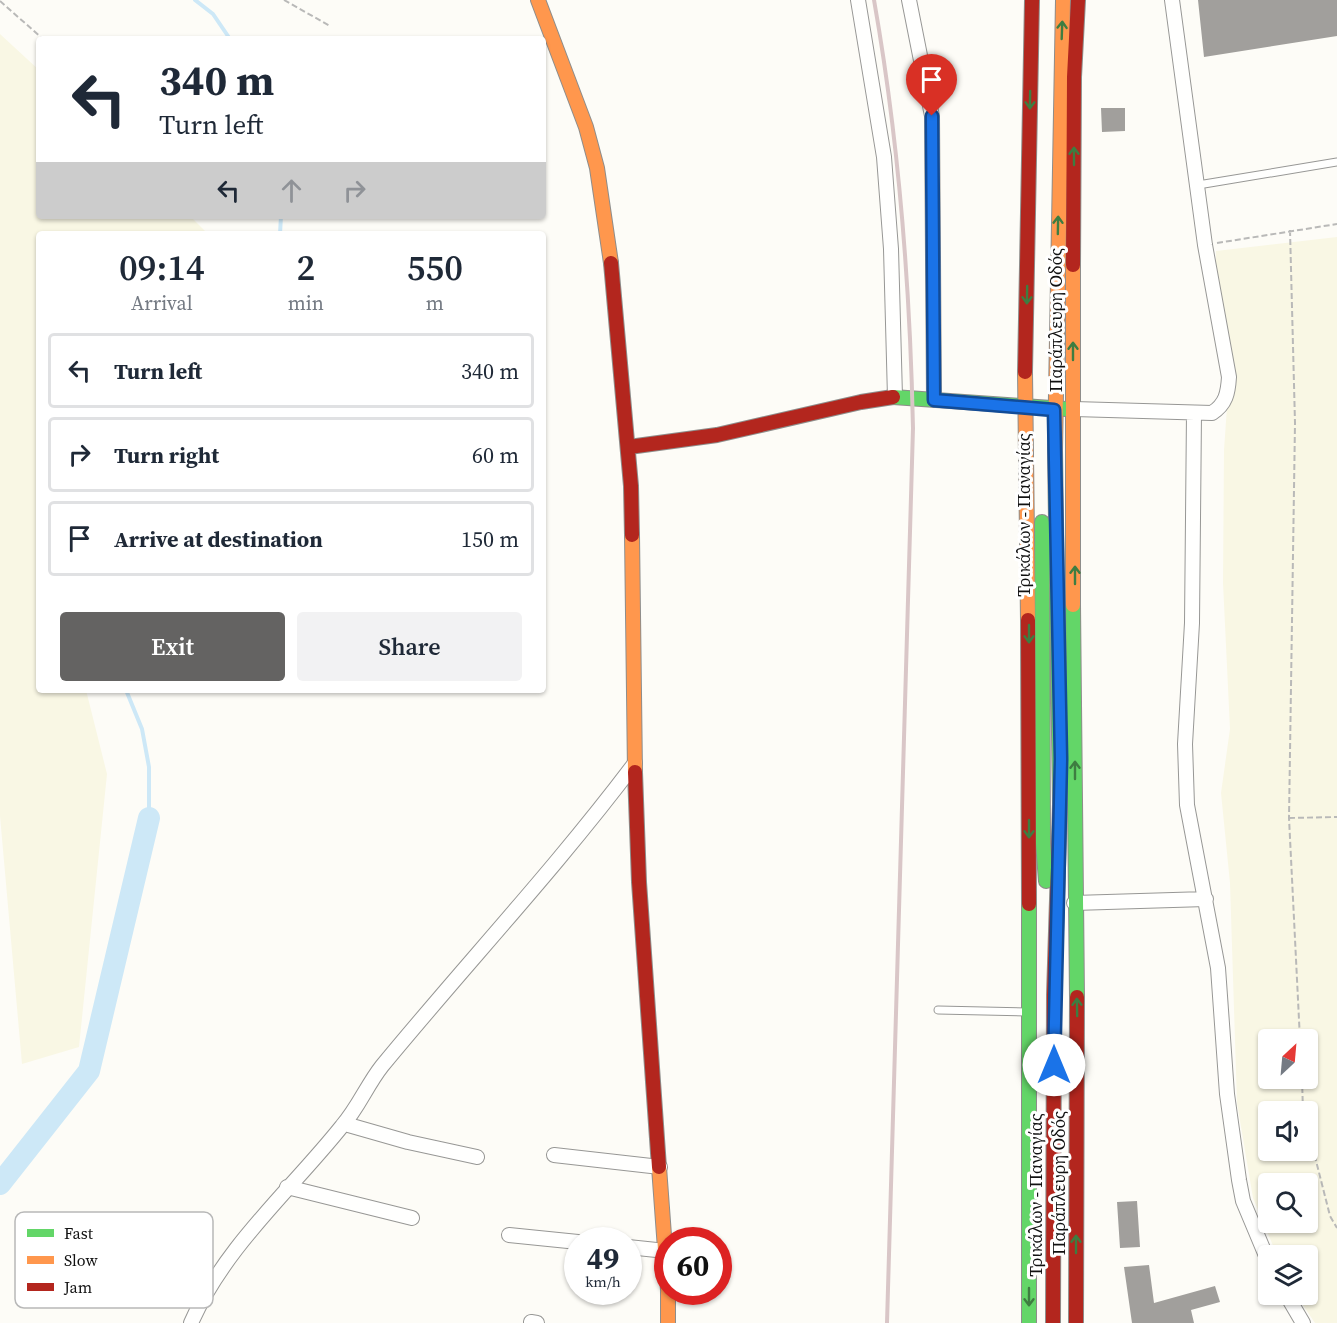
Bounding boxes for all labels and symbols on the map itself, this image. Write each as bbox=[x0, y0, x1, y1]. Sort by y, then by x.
one-way arrow bbox=[1057, 21, 1068, 41]
pin bbox=[906, 54, 957, 116]
one-way arrow bbox=[1024, 90, 1036, 110]
one-way arrow bbox=[1068, 146, 1080, 166]
one-way arrow bbox=[1052, 216, 1064, 236]
street label: Παράπλευρη Οδός bbox=[1043, 248, 1068, 392]
one-way arrow bbox=[1021, 285, 1032, 305]
one-way arrow bbox=[1067, 341, 1079, 361]
street label: Τρικάλων - Παναγίας bbox=[1011, 433, 1036, 597]
one-way arrow bbox=[1069, 565, 1081, 585]
one-way arrow bbox=[1023, 624, 1035, 644]
one-way arrow bbox=[1069, 760, 1081, 780]
one-way arrow bbox=[1024, 819, 1035, 839]
one-way arrow bbox=[1071, 997, 1083, 1017]
north arrow bbox=[1258, 1029, 1318, 1089]
position arrow bbox=[1022, 1033, 1086, 1097]
street label: Παράπλευρη Οδός bbox=[1046, 1111, 1071, 1255]
street label: Τρικάλων - Παναγίας bbox=[1023, 1113, 1048, 1277]
legend bbox=[15, 1212, 213, 1308]
text: Fast bbox=[64, 1222, 94, 1244]
speed limit sign: 60 bbox=[654, 1227, 732, 1305]
one-way arrow bbox=[1070, 1234, 1082, 1254]
text: Slow bbox=[64, 1249, 99, 1271]
text: Jam bbox=[63, 1276, 92, 1298]
one-way arrow bbox=[1023, 1287, 1035, 1307]

